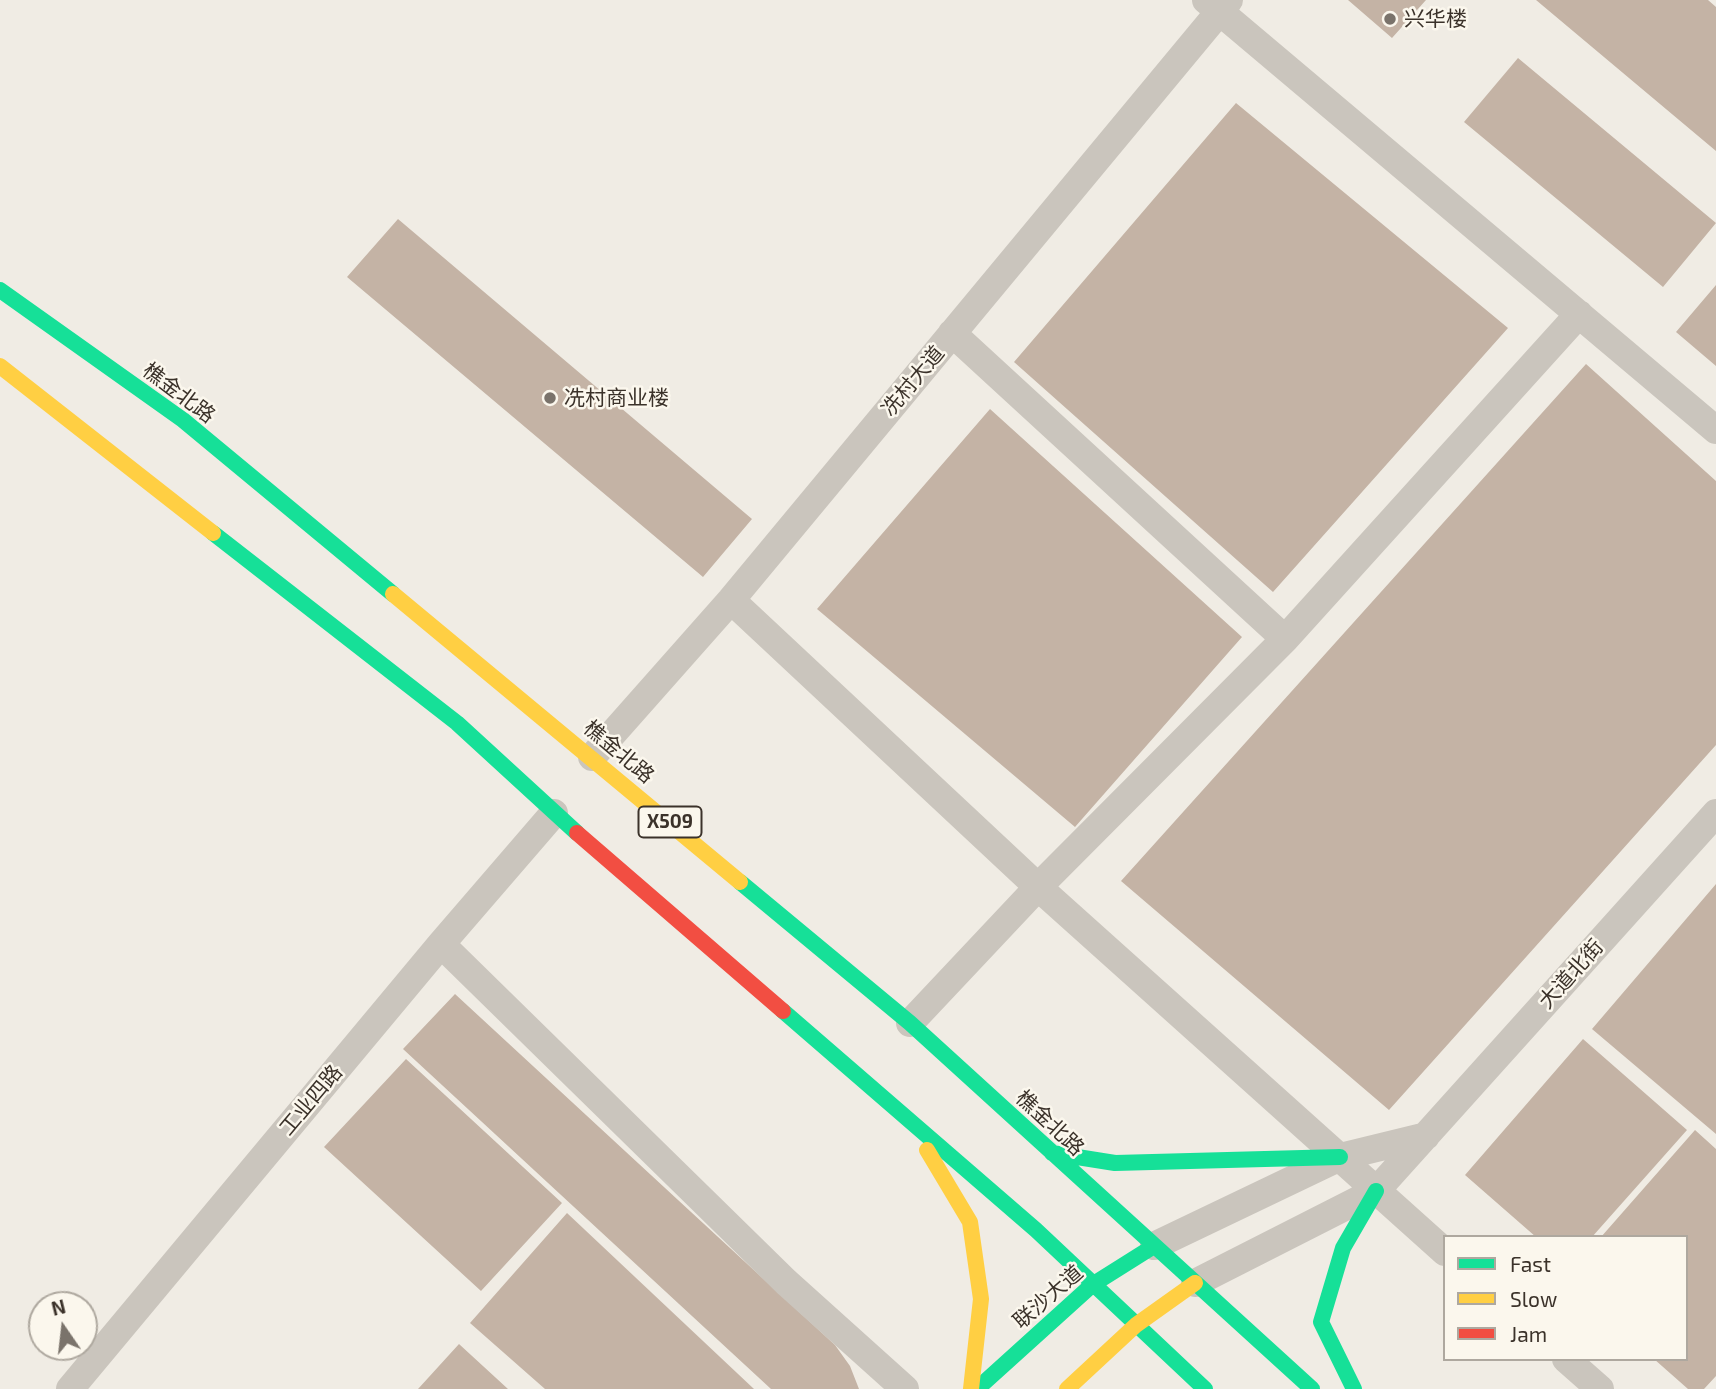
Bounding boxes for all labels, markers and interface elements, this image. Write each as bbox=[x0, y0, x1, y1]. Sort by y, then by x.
place label: 兴华楼 bbox=[1404, 6, 1467, 32]
marker: 兴华楼 bbox=[1382, 11, 1398, 27]
street label: 冼村大道 bbox=[876, 341, 950, 421]
street label: 樵金北路 bbox=[138, 358, 220, 428]
place label: 冼村商业楼 bbox=[564, 385, 669, 411]
marker: 冼村商业楼 bbox=[542, 390, 558, 406]
street label: 樵金北路 bbox=[579, 715, 659, 789]
road number: X509 bbox=[638, 806, 702, 838]
street label: 大道北街 bbox=[1534, 934, 1608, 1014]
street label: 工业四路 bbox=[274, 1060, 348, 1140]
street label: 樵金北路 bbox=[1011, 1085, 1089, 1161]
legend bbox=[1443, 1235, 1688, 1361]
text: Fast bbox=[1510, 1251, 1551, 1276]
street label: 联沙大道 bbox=[1008, 1260, 1088, 1334]
text: Slow bbox=[1510, 1286, 1557, 1311]
north arrow bbox=[28, 1291, 98, 1361]
text: N bbox=[49, 1294, 68, 1320]
text: Jam bbox=[1510, 1321, 1547, 1346]

